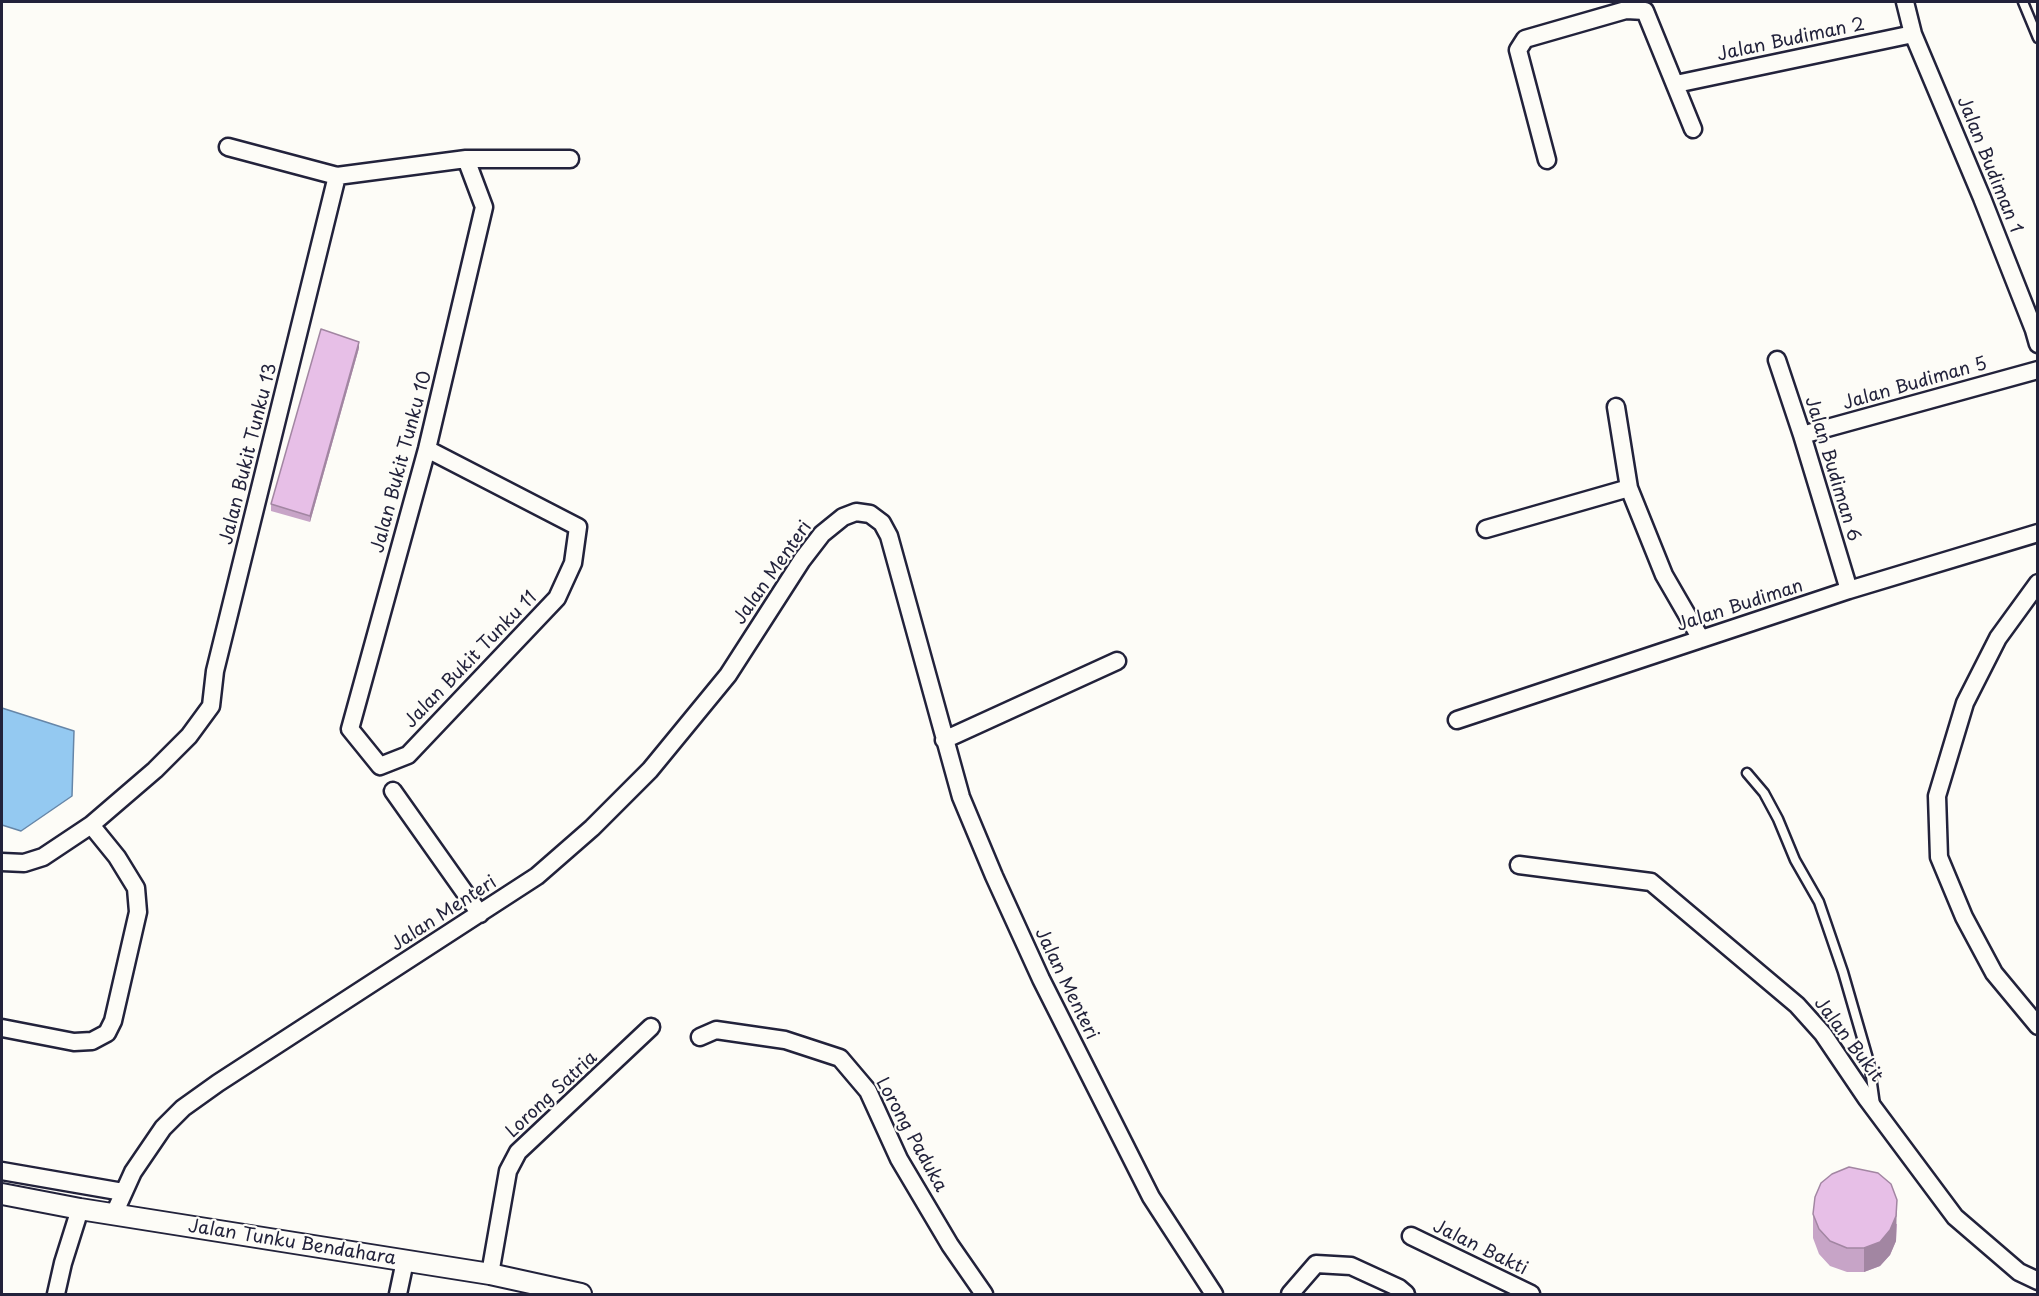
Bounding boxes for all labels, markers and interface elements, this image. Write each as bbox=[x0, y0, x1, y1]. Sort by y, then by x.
street label: Jalan Budiman 2 bbox=[1715, 14, 1867, 66]
street label: Jalan Budiman 1 bbox=[1952, 93, 2026, 237]
street label: Jalan Budiman 5 bbox=[1840, 353, 1990, 415]
street label: Jalan Bukit Tunku 13 bbox=[216, 361, 282, 547]
street label: Jalan Bukit Tunku 10 bbox=[367, 369, 437, 555]
street label: Jalan Budiman 6 bbox=[1800, 394, 1864, 544]
street label: Jalan Menteri bbox=[729, 517, 817, 629]
street label: Jalan Budiman bbox=[1674, 575, 1806, 637]
street label: Jalan Bukit Tunku 11 bbox=[400, 587, 542, 733]
street label: Jalan Menteri bbox=[387, 872, 501, 956]
street label: Jalan Menteri bbox=[1030, 925, 1102, 1043]
street label: Jalan Bukit bbox=[1809, 993, 1887, 1087]
street label: Lorong Satria bbox=[502, 1047, 602, 1143]
street label: Lorong Paduka bbox=[871, 1074, 951, 1196]
street label: Jalan Tunku Bendahara bbox=[187, 1216, 397, 1270]
street label: Jalan Bakti bbox=[1429, 1216, 1531, 1280]

